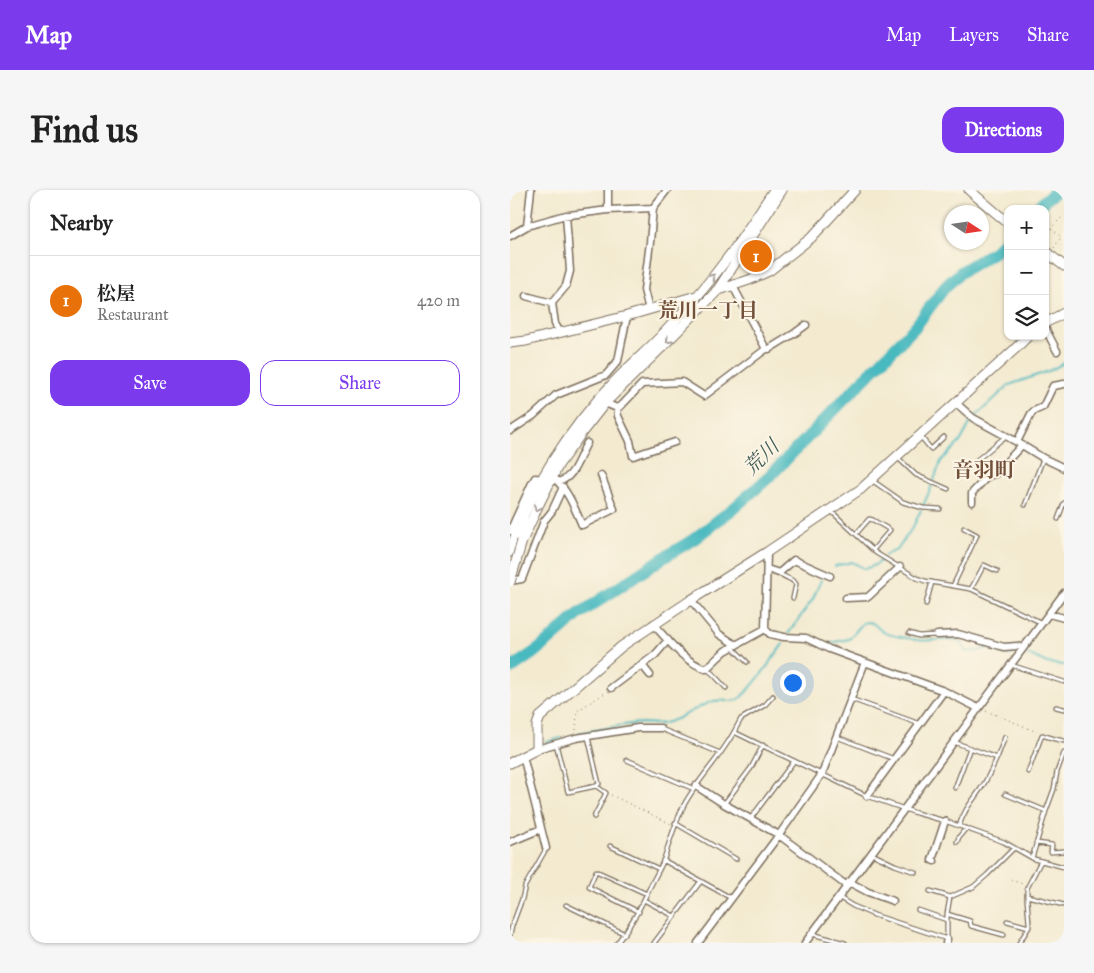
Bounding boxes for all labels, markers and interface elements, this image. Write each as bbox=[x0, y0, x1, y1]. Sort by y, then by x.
text: Map bbox=[25, 20, 72, 50]
text: Map bbox=[886, 24, 921, 46]
text: Layers bbox=[949, 24, 999, 46]
text: Share bbox=[1027, 24, 1069, 46]
button: Directions bbox=[942, 107, 1064, 153]
text: Find us bbox=[30, 109, 138, 152]
north arrow bbox=[944, 205, 989, 250]
map controls bbox=[1004, 205, 1049, 340]
button: + bbox=[1004, 205, 1049, 250]
text: Nearby bbox=[50, 210, 113, 236]
pin: 1 bbox=[740, 237, 772, 275]
button: − bbox=[1004, 250, 1049, 295]
one-way arrow bbox=[706, 273, 715, 283]
text: 松屋 bbox=[97, 282, 135, 305]
text: 1 bbox=[63, 291, 69, 310]
text: 420 m bbox=[417, 291, 460, 310]
button: layers bbox=[1004, 295, 1049, 340]
district label: 荒川一丁目 bbox=[658, 298, 758, 322]
text: Restaurant bbox=[97, 305, 169, 324]
one-way arrow bbox=[666, 334, 675, 343]
button: Save bbox=[50, 360, 250, 406]
button: Share bbox=[260, 360, 460, 406]
water label: 荒川 bbox=[738, 433, 785, 480]
district label: 音羽町 bbox=[953, 457, 1016, 483]
one-way arrow bbox=[533, 503, 543, 512]
your location bbox=[780, 670, 806, 696]

